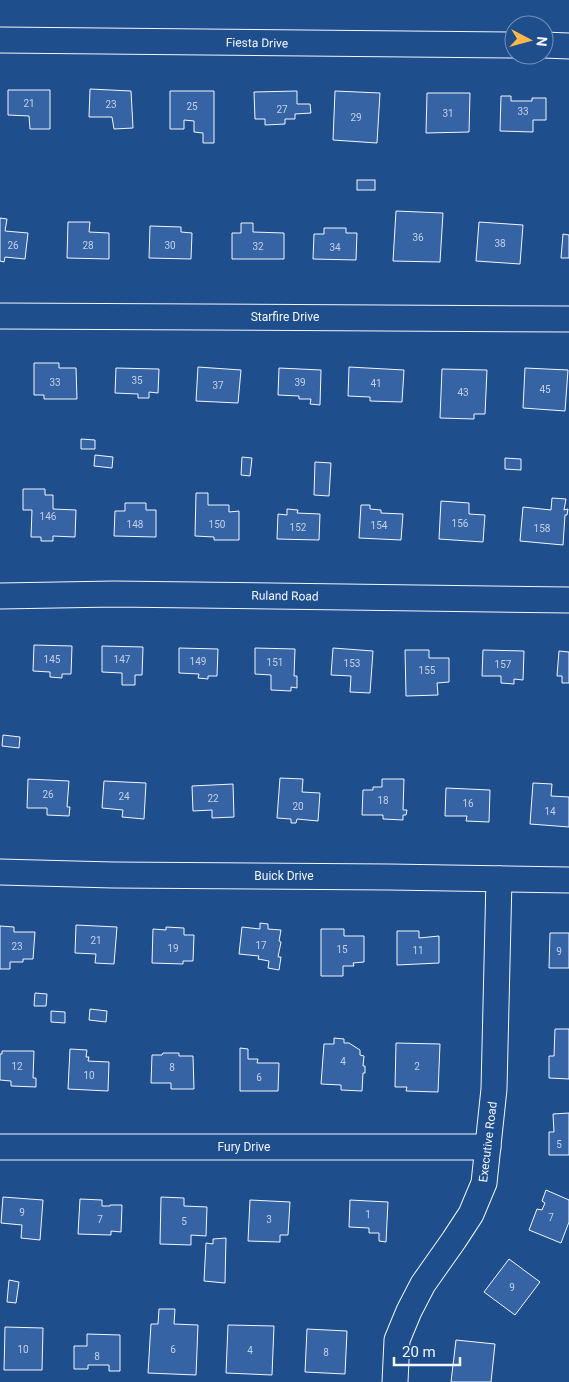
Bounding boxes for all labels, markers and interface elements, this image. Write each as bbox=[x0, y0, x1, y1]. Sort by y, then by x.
north arrow bbox=[504, 15, 554, 65]
street label: Fiesta Drive bbox=[226, 35, 288, 51]
text: N bbox=[533, 36, 550, 47]
house number: 21 bbox=[23, 98, 35, 109]
house number: 23 bbox=[105, 99, 117, 110]
house number: 25 bbox=[186, 101, 198, 112]
house number: 27 bbox=[276, 104, 288, 115]
house number: 33 bbox=[517, 106, 529, 117]
house number: 31 bbox=[442, 108, 454, 119]
house number: 29 bbox=[350, 112, 362, 123]
house number: 36 bbox=[412, 232, 424, 243]
house number: 38 bbox=[494, 238, 506, 249]
house number: 26 bbox=[7, 240, 19, 251]
house number: 28 bbox=[82, 240, 94, 251]
house number: 30 bbox=[164, 240, 176, 251]
house number: 32 bbox=[252, 241, 264, 252]
house number: 34 bbox=[329, 242, 341, 253]
street label: Starfire Drive bbox=[251, 310, 319, 324]
house number: 35 bbox=[131, 375, 143, 386]
house number: 33 bbox=[49, 377, 61, 388]
house number: 39 bbox=[294, 377, 306, 388]
house number: 41 bbox=[370, 378, 382, 389]
house number: 37 bbox=[212, 380, 224, 391]
house number: 45 bbox=[539, 384, 551, 395]
house number: 43 bbox=[457, 387, 469, 398]
house number: 146 bbox=[40, 511, 57, 522]
house number: 156 bbox=[452, 518, 469, 529]
house number: 148 bbox=[127, 519, 144, 530]
house number: 150 bbox=[209, 519, 226, 530]
house number: 154 bbox=[371, 520, 388, 531]
house number: 152 bbox=[290, 522, 307, 533]
house number: 158 bbox=[534, 523, 551, 534]
street label: Ruland Road bbox=[251, 588, 319, 604]
house number: 145 bbox=[44, 654, 61, 665]
house number: 147 bbox=[114, 654, 131, 665]
house number: 149 bbox=[190, 656, 206, 667]
house number: 151 bbox=[267, 657, 283, 668]
house number: 153 bbox=[344, 658, 360, 669]
house number: 157 bbox=[495, 659, 512, 670]
house number: 155 bbox=[419, 665, 436, 676]
house number: 26 bbox=[42, 789, 54, 800]
house number: 24 bbox=[118, 791, 130, 802]
house number: 22 bbox=[207, 793, 219, 804]
house number: 18 bbox=[377, 795, 389, 806]
house number: 16 bbox=[462, 798, 474, 809]
house number: 20 bbox=[292, 801, 304, 812]
house number: 14 bbox=[544, 806, 556, 817]
street label: Buick Drive bbox=[254, 869, 314, 883]
house number: 21 bbox=[90, 935, 102, 946]
house number: 17 bbox=[255, 940, 267, 951]
house number: 23 bbox=[11, 941, 23, 952]
house number: 19 bbox=[167, 943, 179, 954]
house number: 15 bbox=[336, 944, 348, 955]
house number: 11 bbox=[412, 945, 424, 956]
house number: 9 bbox=[556, 946, 562, 957]
house number: 4 bbox=[340, 1056, 346, 1067]
house number: 12 bbox=[11, 1061, 23, 1072]
house number: 2 bbox=[414, 1061, 420, 1072]
house number: 8 bbox=[169, 1062, 175, 1073]
house number: 10 bbox=[83, 1070, 95, 1081]
house number: 6 bbox=[256, 1072, 262, 1083]
street label: Executive Road bbox=[476, 1101, 500, 1183]
house number: 5 bbox=[556, 1139, 562, 1150]
street label: Fury Drive bbox=[218, 1140, 270, 1154]
house number: 9 bbox=[19, 1207, 25, 1218]
house number: 1 bbox=[365, 1209, 371, 1220]
house number: 7 bbox=[548, 1212, 554, 1223]
house number: 7 bbox=[97, 1214, 103, 1225]
house number: 3 bbox=[266, 1214, 272, 1225]
house number: 5 bbox=[181, 1216, 187, 1227]
house number: 9 bbox=[509, 1282, 515, 1293]
scale bar bbox=[394, 1334, 460, 1366]
text: 20 m bbox=[402, 1343, 436, 1361]
house number: 10 bbox=[17, 1344, 29, 1355]
house number: 6 bbox=[170, 1344, 176, 1355]
house number: 4 bbox=[247, 1345, 253, 1356]
house number: 8 bbox=[323, 1347, 329, 1358]
house number: 8 bbox=[94, 1351, 100, 1362]

